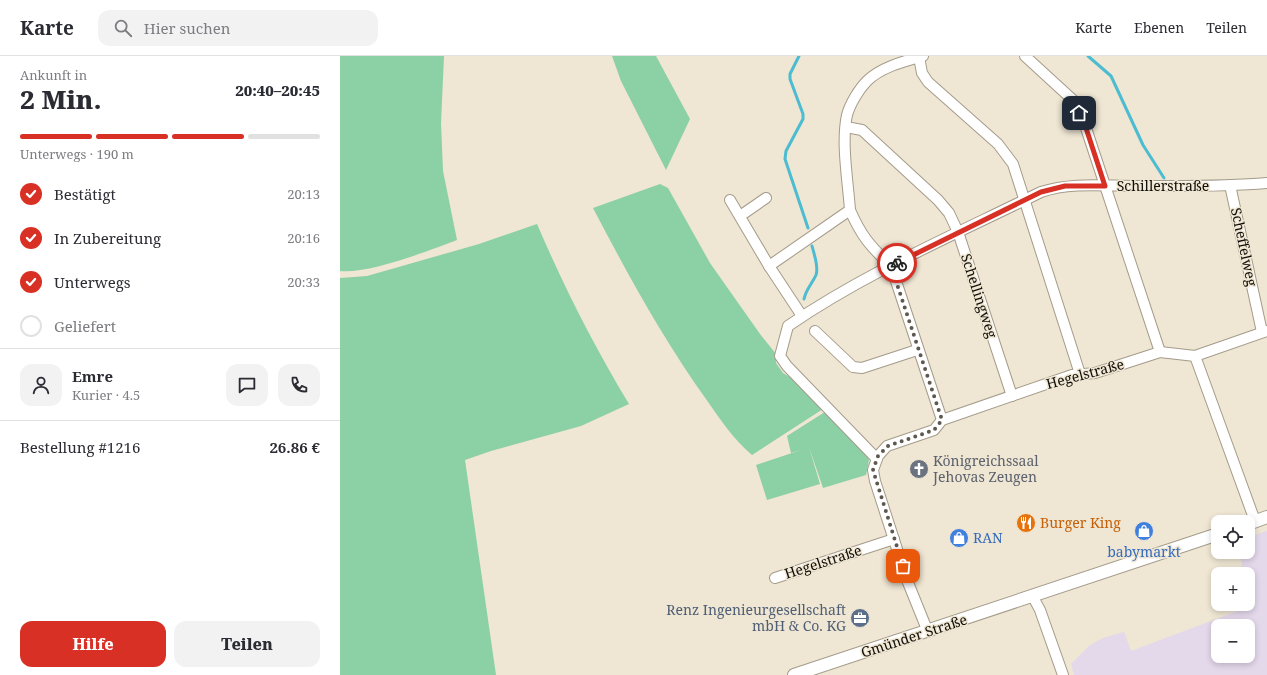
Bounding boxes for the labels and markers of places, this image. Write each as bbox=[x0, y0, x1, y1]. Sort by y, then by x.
pin bbox=[1062, 96, 1096, 130]
place label: Königreichssaal Jehovas Zeugen bbox=[932, 451, 1039, 486]
church icon: Königreichssaal Jehovas Zeugen bbox=[908, 458, 930, 480]
restaurant icon: Burger King bbox=[1015, 512, 1037, 534]
place label: Burger King bbox=[1040, 513, 1121, 532]
shop icon: babymarkt bbox=[1133, 520, 1155, 542]
shop icon: RAN bbox=[948, 527, 970, 549]
place label: RAN bbox=[973, 528, 1003, 547]
place label: babymarkt bbox=[1107, 542, 1181, 561]
pin bbox=[886, 549, 920, 583]
place label: Renz Ingenieurgesellschaft mbH & Co. KG bbox=[666, 600, 846, 635]
office icon: Renz Ingenieurgesellschaft mbH & Co. KG bbox=[849, 607, 871, 629]

